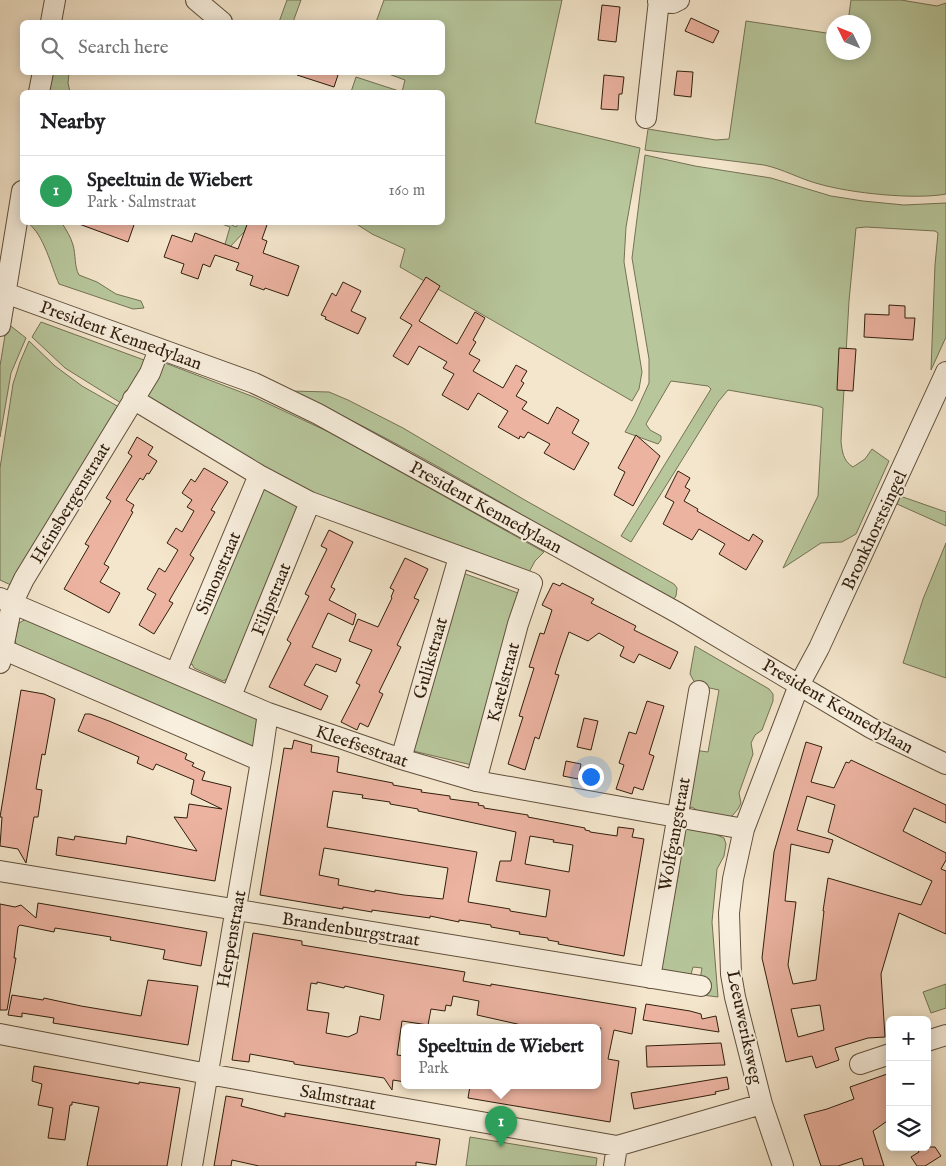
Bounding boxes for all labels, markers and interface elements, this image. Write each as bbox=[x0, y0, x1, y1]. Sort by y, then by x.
north arrow bbox=[826, 15, 871, 60]
search box bbox=[20, 20, 445, 75]
icon: search bbox=[38, 34, 66, 62]
text: Search here bbox=[78, 36, 169, 60]
text: Nearby bbox=[40, 109, 105, 136]
text: Speeltuin de Wiebert bbox=[87, 169, 253, 193]
text: 1 bbox=[53, 181, 59, 201]
text: 160 m bbox=[389, 181, 425, 201]
text: Park · Salmstraat bbox=[87, 193, 196, 213]
street label: President Kennedylaan bbox=[36, 296, 205, 377]
street label: Heinsbergenstraat bbox=[26, 439, 116, 568]
street label: President Kennedylaan bbox=[405, 457, 566, 560]
street label: Bronkhorstsingel bbox=[838, 467, 913, 594]
street label: Simonstraat bbox=[192, 529, 247, 619]
street label: Filipstraat bbox=[247, 560, 297, 639]
street label: Gulikstraat bbox=[409, 615, 454, 702]
street label: Karelstraat bbox=[483, 640, 526, 725]
street label: President Kennedylaan bbox=[758, 655, 917, 760]
street label: Kleefsestraat bbox=[312, 721, 411, 774]
your location bbox=[578, 764, 604, 790]
street label: Wolfgangstraat bbox=[654, 776, 697, 893]
street label: Herpenstraat bbox=[213, 889, 252, 990]
street label: Brandenburgstraat bbox=[280, 908, 421, 953]
street label: Leeuweriksweg bbox=[720, 968, 767, 1087]
map controls bbox=[886, 1016, 931, 1151]
button: + bbox=[886, 1016, 931, 1061]
popup bbox=[401, 1024, 601, 1089]
text: Speeltuin de Wiebert bbox=[418, 1035, 584, 1059]
text: Park bbox=[418, 1059, 449, 1079]
button: − bbox=[886, 1061, 931, 1106]
street label: Salmstraat bbox=[298, 1080, 378, 1116]
pin: 1 bbox=[485, 1106, 517, 1147]
button: layers bbox=[886, 1106, 931, 1151]

